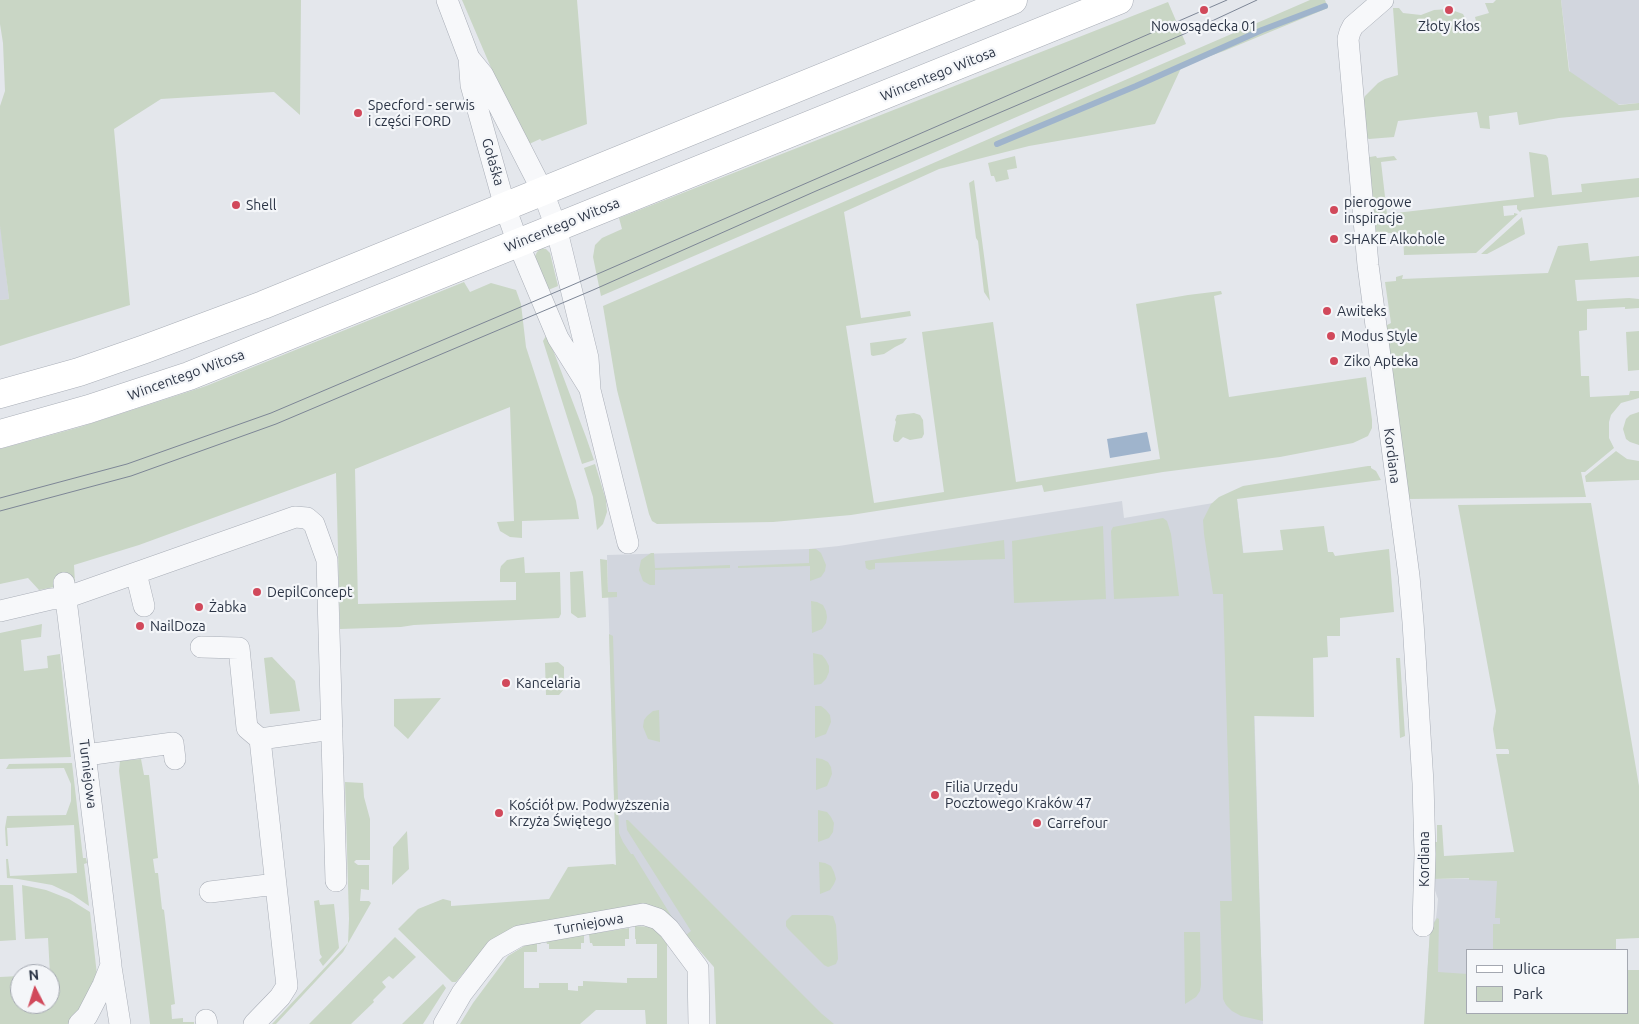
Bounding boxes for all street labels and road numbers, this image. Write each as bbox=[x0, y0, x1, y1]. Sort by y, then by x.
street label: Wincentego Witosa bbox=[878, 43, 998, 105]
street label: Gołaśka bbox=[478, 136, 508, 188]
street label: Wincentego Witosa bbox=[502, 194, 622, 256]
street label: Wincentego Witosa bbox=[125, 346, 247, 404]
street label: Kordiana bbox=[1380, 427, 1404, 485]
street label: Turniejowa bbox=[75, 739, 101, 809]
street label: Kordiana bbox=[1416, 831, 1432, 887]
street label: Turniejowa bbox=[553, 910, 625, 938]

